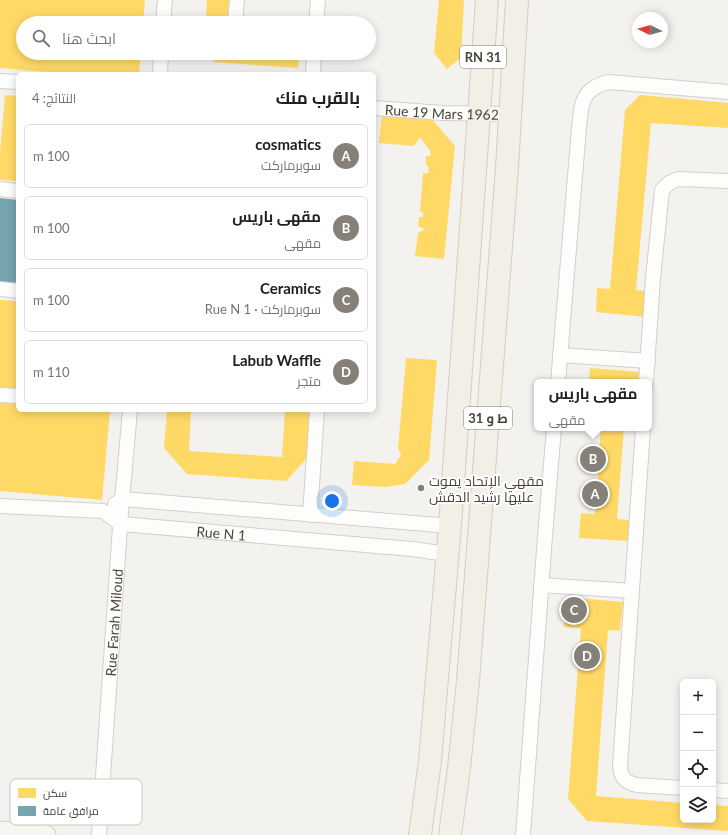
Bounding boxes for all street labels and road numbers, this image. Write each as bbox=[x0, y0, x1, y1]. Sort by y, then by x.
road number: RN 31 bbox=[460, 46, 506, 68]
street label: Rue 19 Mars 1962 bbox=[384, 100, 499, 122]
road number: ط و 31 bbox=[464, 407, 512, 429]
street label: Rue N 1 bbox=[196, 522, 247, 543]
street label: Rue Farah Miloud bbox=[101, 568, 126, 677]

